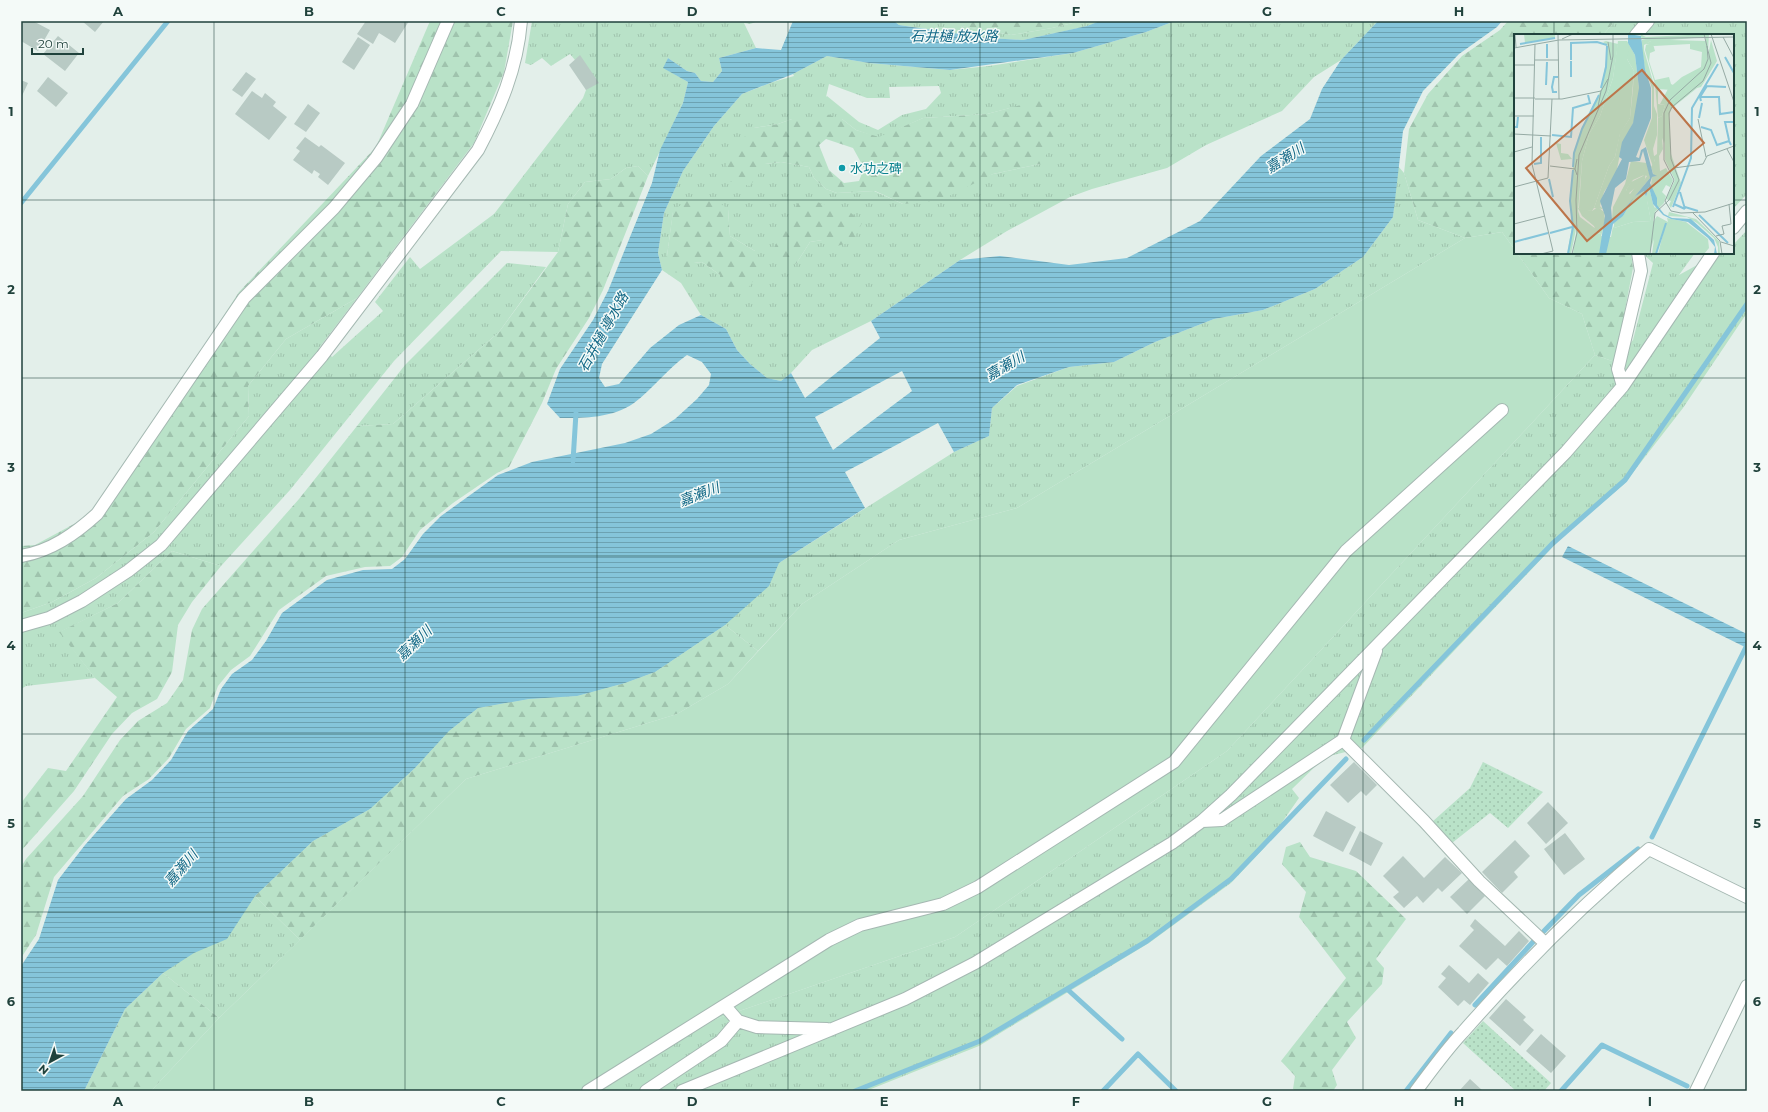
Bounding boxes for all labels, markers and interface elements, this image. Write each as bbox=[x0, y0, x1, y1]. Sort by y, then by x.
text: A bbox=[112, 3, 124, 19]
text: B bbox=[304, 3, 314, 19]
text: C bbox=[496, 3, 506, 19]
text: D bbox=[687, 3, 698, 19]
text: E bbox=[880, 3, 889, 19]
text: F bbox=[1072, 3, 1080, 19]
text: G bbox=[1262, 3, 1272, 19]
text: H bbox=[1454, 3, 1464, 19]
text: I bbox=[1648, 3, 1652, 19]
water label: 石井樋 放水路 bbox=[910, 27, 999, 45]
scale bar bbox=[32, 30, 83, 56]
inset map bbox=[1514, 34, 1734, 254]
text: 20 m bbox=[38, 36, 69, 51]
text: 1 bbox=[8, 103, 14, 119]
text: 1 bbox=[1754, 103, 1760, 119]
water label: 嘉瀬川 bbox=[1262, 138, 1309, 177]
place label: 水功之碑 bbox=[850, 160, 902, 176]
marker: 水功之碑 bbox=[837, 163, 847, 173]
text: 2 bbox=[7, 281, 15, 297]
text: 2 bbox=[1753, 281, 1761, 297]
water label: 石井樋 導水路 bbox=[574, 288, 633, 375]
water label: 嘉瀬川 bbox=[982, 347, 1029, 384]
text: 3 bbox=[6, 459, 15, 475]
text: 3 bbox=[1752, 459, 1761, 475]
water label: 嘉瀬川 bbox=[676, 477, 724, 510]
water label: 嘉瀬川 bbox=[393, 621, 437, 664]
text: 4 bbox=[7, 637, 16, 653]
text: 4 bbox=[1753, 637, 1762, 653]
text: 5 bbox=[7, 815, 15, 831]
text: 5 bbox=[1753, 815, 1761, 831]
water label: 嘉瀬川 bbox=[160, 845, 203, 890]
text: 6 bbox=[7, 993, 16, 1009]
text: 6 bbox=[1753, 993, 1762, 1009]
north arrow bbox=[30, 1042, 70, 1082]
text: N bbox=[36, 1061, 51, 1078]
text: A bbox=[112, 1093, 124, 1109]
text: B bbox=[304, 1093, 314, 1109]
text: C bbox=[496, 1093, 506, 1109]
text: D bbox=[687, 1093, 698, 1109]
text: E bbox=[880, 1093, 889, 1109]
text: F bbox=[1072, 1093, 1080, 1109]
text: G bbox=[1262, 1093, 1272, 1109]
text: H bbox=[1454, 1093, 1464, 1109]
text: I bbox=[1648, 1093, 1652, 1109]

